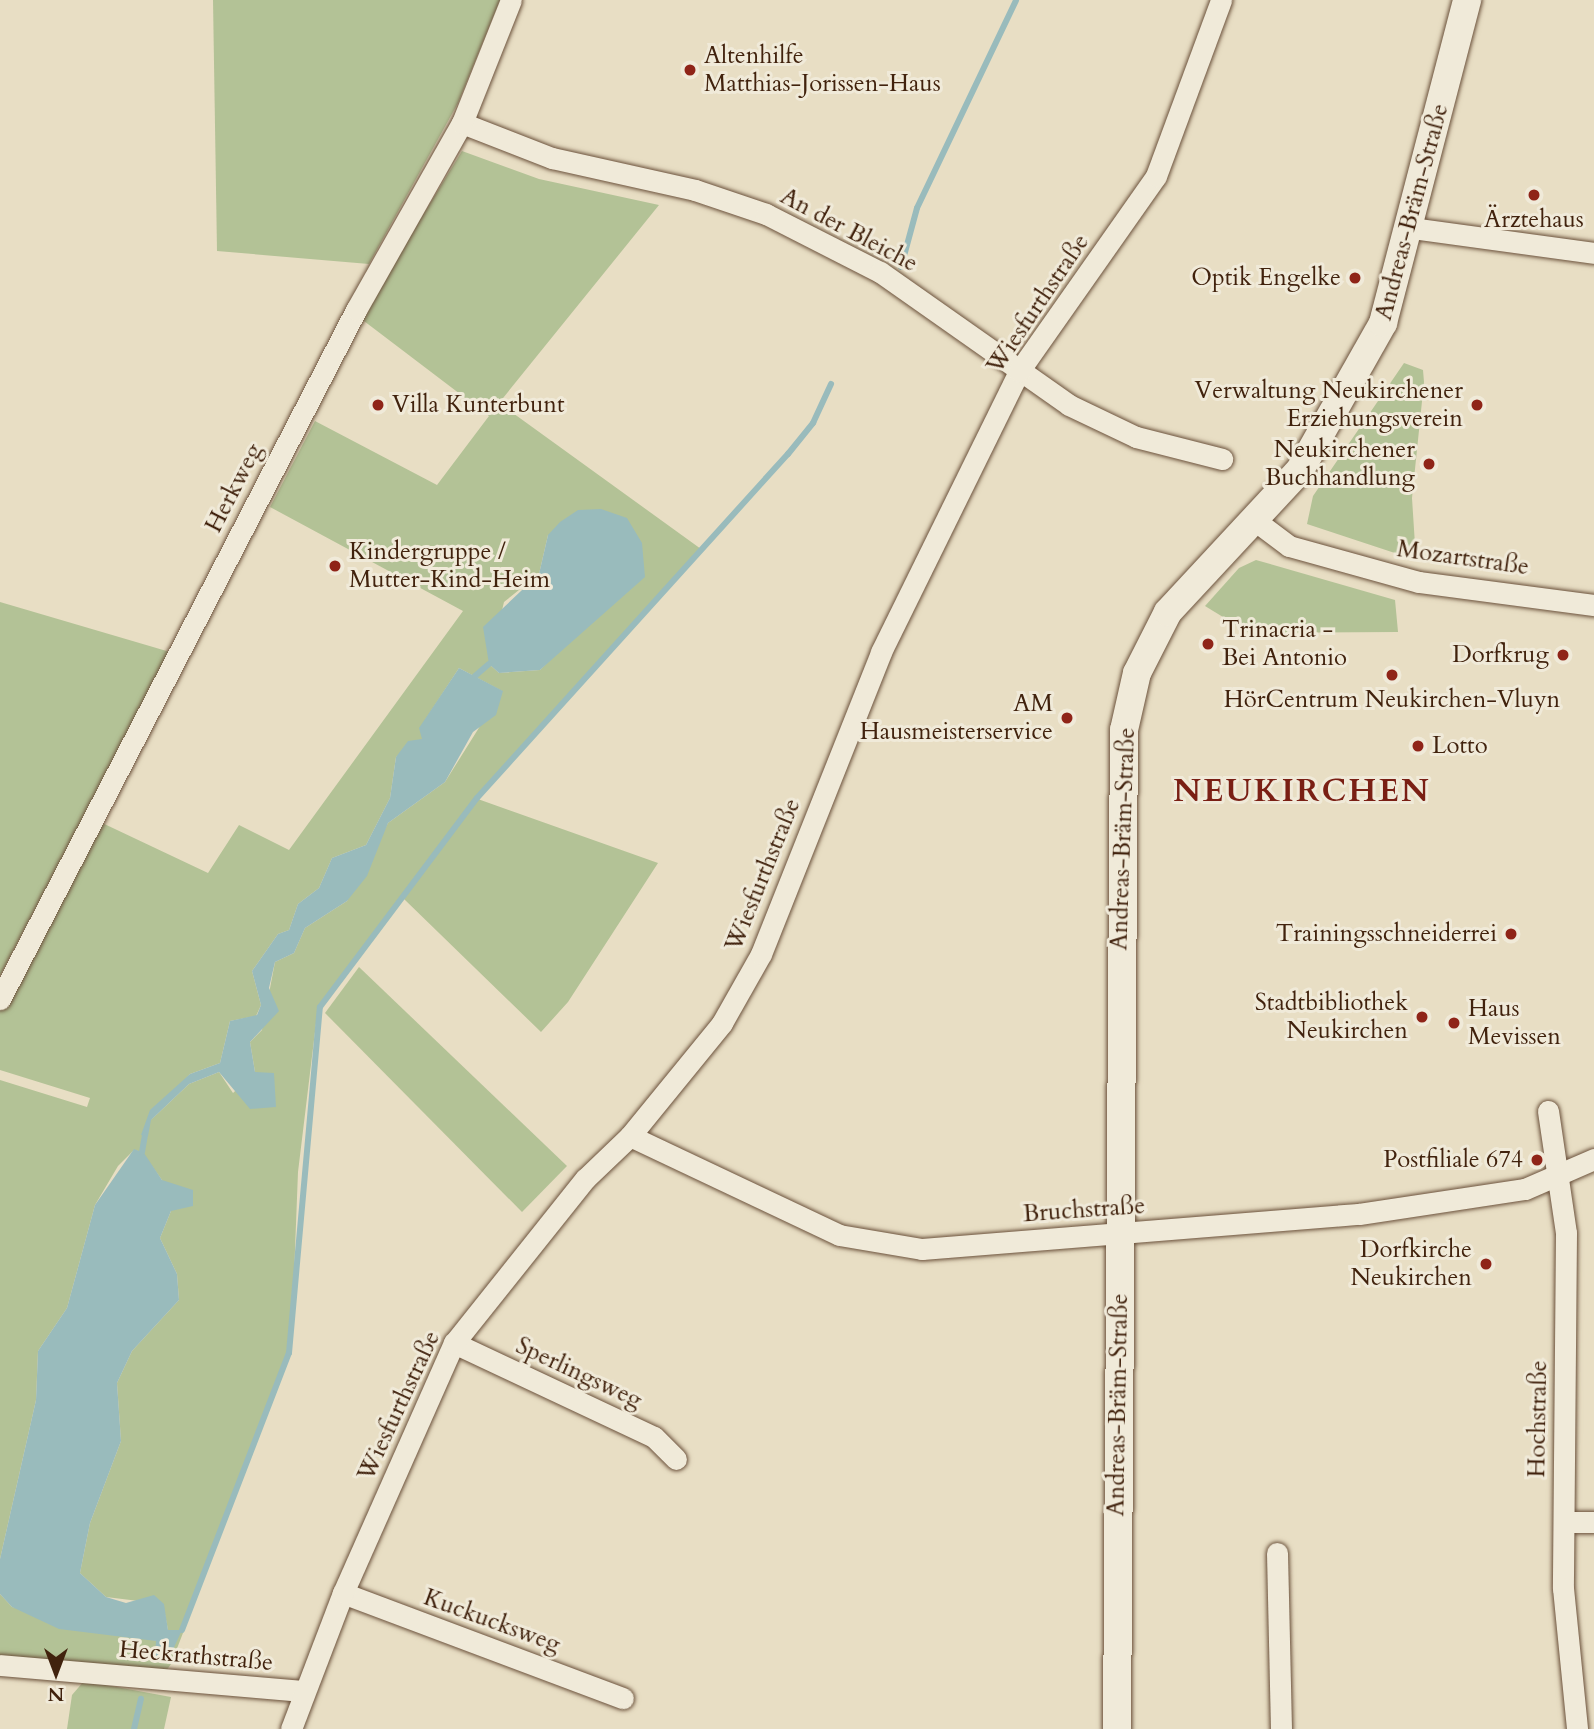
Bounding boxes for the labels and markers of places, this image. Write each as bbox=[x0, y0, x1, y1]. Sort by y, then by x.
place label: Altenhilfe Matthias-Jorissen-Haus bbox=[704, 42, 941, 98]
marker: Altenhilfe Matthias-Jorissen-Haus bbox=[682, 62, 698, 78]
marker: Ärztehaus bbox=[1526, 187, 1542, 203]
place label: Ärztehaus bbox=[1484, 206, 1584, 234]
place label: Optik Engelke bbox=[1191, 264, 1341, 292]
marker: Optik Engelke bbox=[1347, 270, 1363, 286]
place label: Verwaltung Neukirchener Erziehungsverein bbox=[1194, 377, 1463, 433]
place label: Villa Kunterbunt bbox=[392, 391, 565, 419]
marker: Villa Kunterbunt bbox=[370, 397, 386, 413]
marker: Verwaltung Neukirchener Erziehungsverein bbox=[1469, 397, 1485, 413]
place label: Neukirchener Buchhandlung bbox=[1265, 436, 1415, 492]
marker: Neukirchener Buchhandlung bbox=[1421, 456, 1437, 472]
place label: Kindergruppe / Mutter-Kind-Heim bbox=[349, 538, 550, 594]
marker: Kindergruppe / Mutter-Kind-Heim bbox=[327, 558, 343, 574]
place label: Trinacria - Bei Antonio bbox=[1222, 616, 1347, 672]
marker: Trinacria - Bei Antonio bbox=[1200, 636, 1216, 652]
place label: Dorfkrug bbox=[1452, 641, 1549, 669]
marker: Dorfkrug bbox=[1555, 647, 1571, 663]
marker: HörCentrum Neukirchen-Vluyn bbox=[1384, 667, 1400, 683]
place label: HörCentrum Neukirchen-Vluyn bbox=[1224, 686, 1560, 714]
place label: AM Hausmeisterservice bbox=[860, 690, 1053, 746]
marker: AM Hausmeisterservice bbox=[1059, 710, 1075, 726]
place label: Lotto bbox=[1432, 732, 1488, 760]
marker: Lotto bbox=[1410, 738, 1426, 754]
place label: Trainingsschneiderrei bbox=[1276, 920, 1497, 948]
marker: Trainingsschneiderrei bbox=[1503, 926, 1519, 942]
place label: Stadtbibliothek Neukirchen bbox=[1255, 989, 1408, 1045]
place label: Haus Mevissen bbox=[1468, 995, 1561, 1051]
marker: Stadtbibliothek Neukirchen bbox=[1414, 1009, 1430, 1025]
marker: Haus Mevissen bbox=[1446, 1015, 1462, 1031]
place label: Postfiliale 674 bbox=[1383, 1146, 1523, 1174]
marker: Postfiliale 674 bbox=[1529, 1152, 1545, 1168]
place label: Dorfkirche Neukirchen bbox=[1350, 1236, 1472, 1292]
marker: Dorfkirche Neukirchen bbox=[1478, 1256, 1494, 1272]

